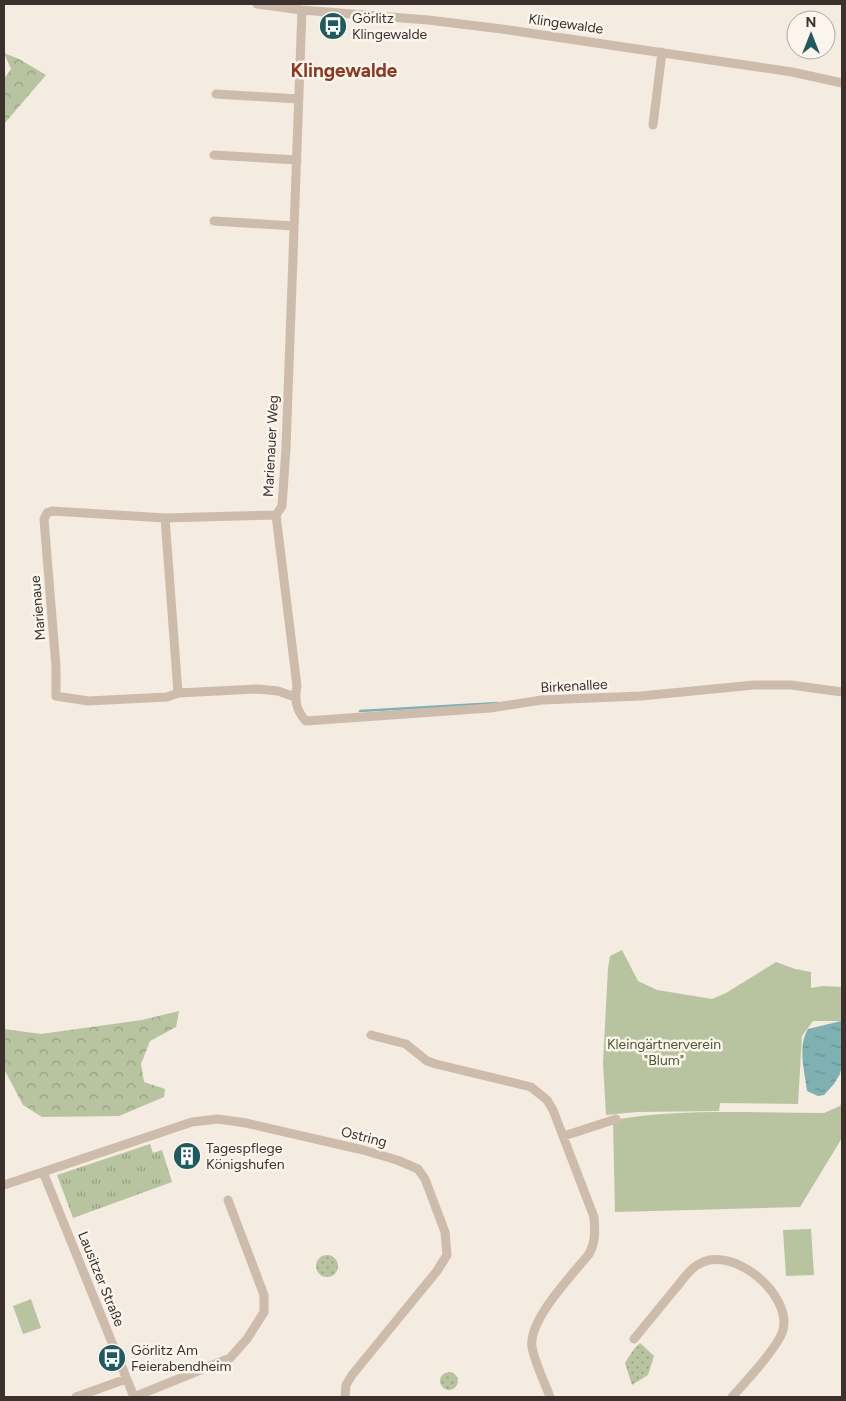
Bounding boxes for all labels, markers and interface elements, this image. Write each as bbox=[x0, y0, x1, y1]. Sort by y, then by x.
place label: Görlitz Klingewalde bbox=[352, 10, 428, 43]
street label: Klingewalde bbox=[528, 10, 605, 38]
north arrow bbox=[786, 10, 836, 60]
bus stop icon: Görlitz Klingewalde bbox=[318, 11, 348, 41]
text: N bbox=[806, 14, 816, 31]
district label: Klingewalde bbox=[291, 59, 398, 82]
street label: Marienauer Weg bbox=[260, 395, 282, 497]
street label: Marienaue bbox=[27, 575, 49, 641]
street label: Birkenallee bbox=[540, 676, 608, 696]
park label: Kleingärtnerverein "Blum" bbox=[607, 1036, 721, 1069]
street label: Ostring bbox=[339, 1123, 389, 1151]
place label: Tagespflege Königshufen bbox=[206, 1140, 285, 1173]
building icon: Tagespflege Königshufen bbox=[172, 1141, 202, 1171]
street label: Lausitzer Straße bbox=[74, 1229, 128, 1329]
place label: Görlitz Am Feierabendheim bbox=[131, 1342, 231, 1375]
bus stop icon: Görlitz Am Feierabendheim bbox=[97, 1343, 127, 1373]

